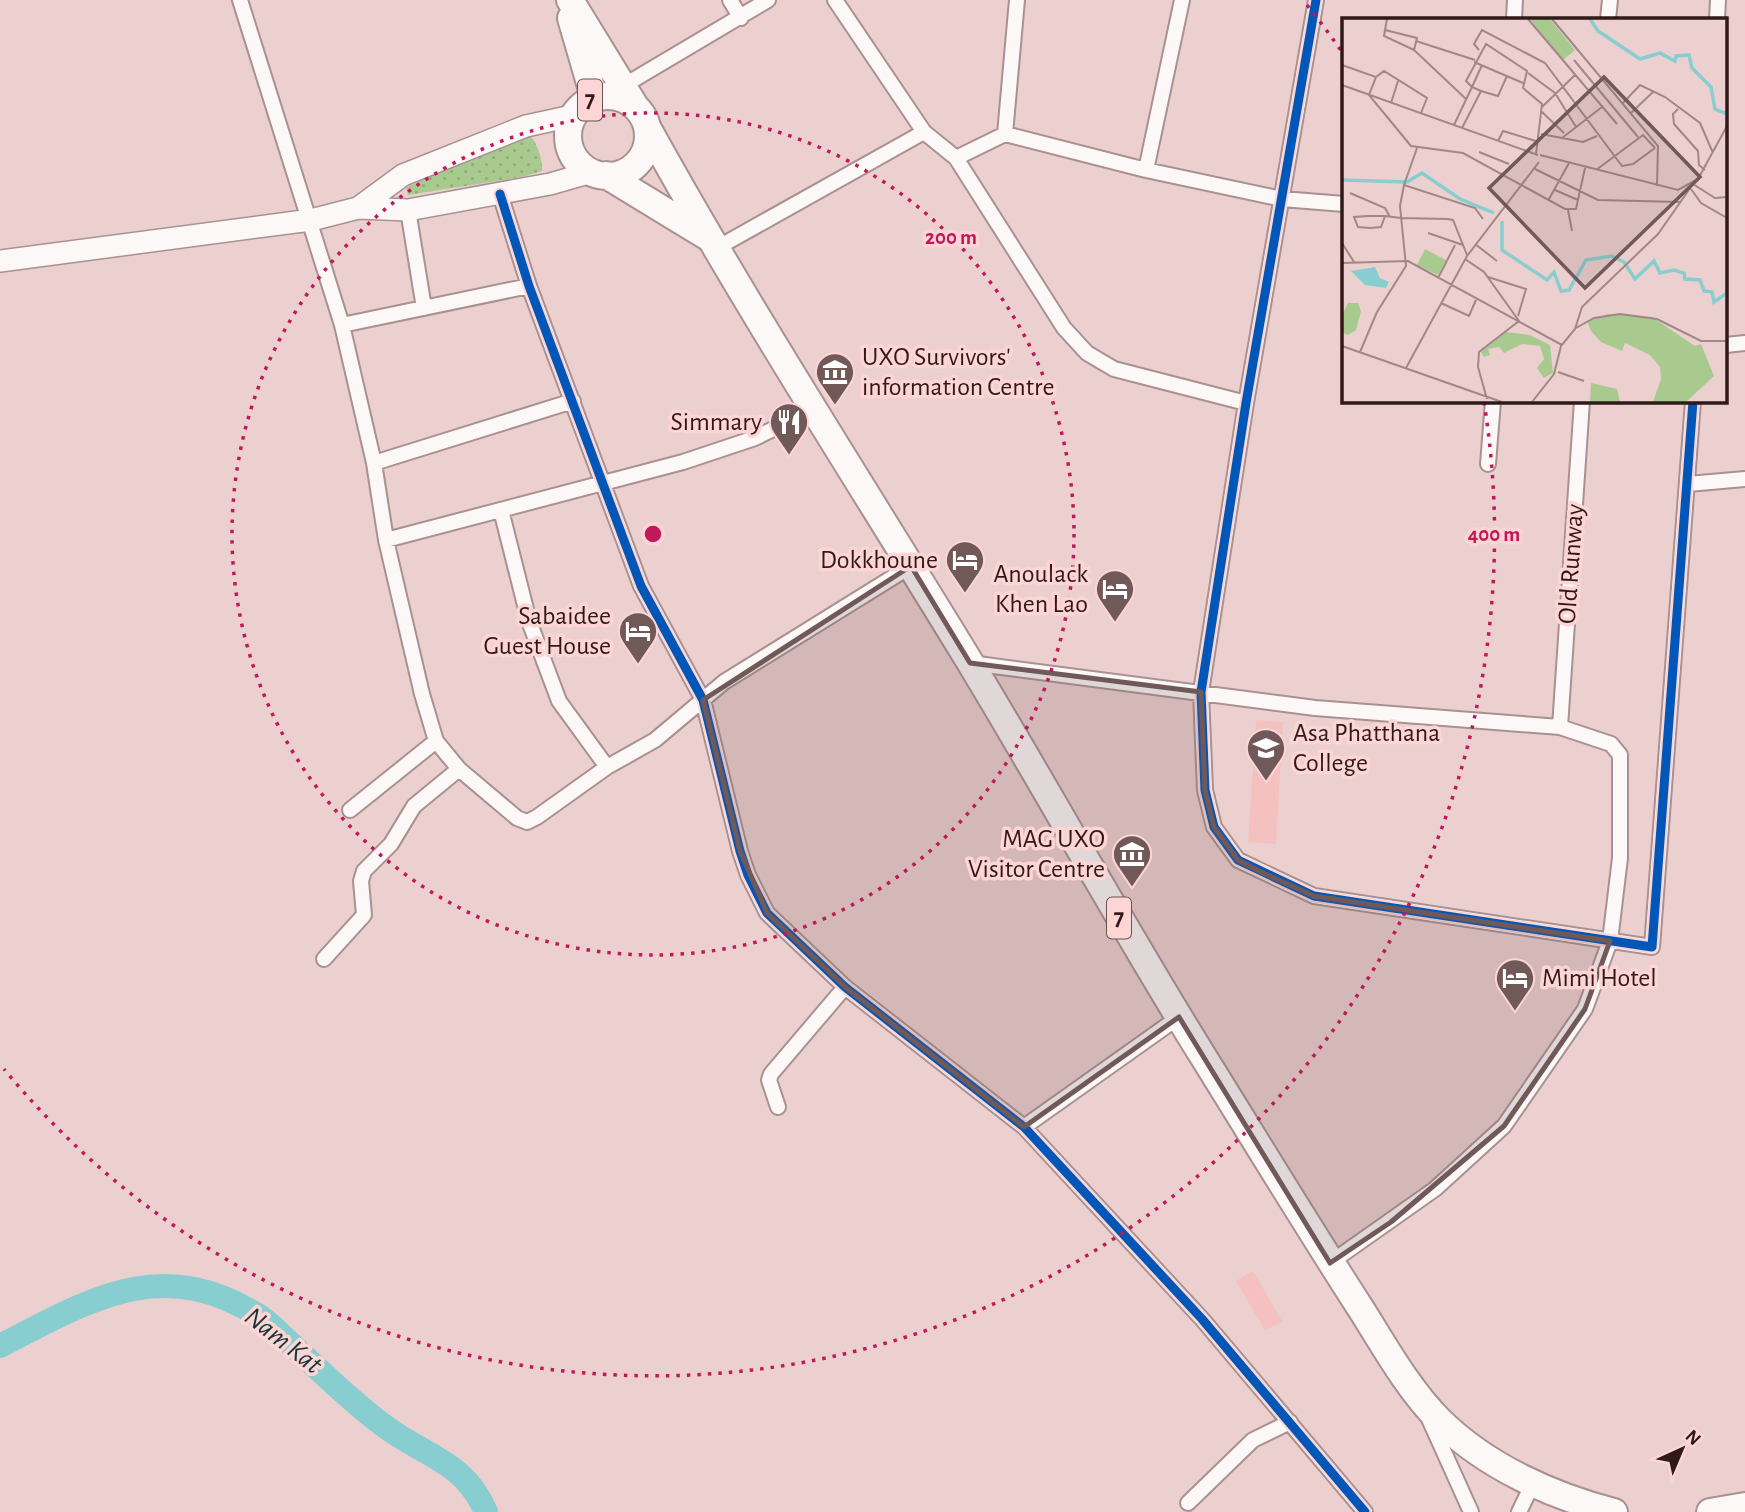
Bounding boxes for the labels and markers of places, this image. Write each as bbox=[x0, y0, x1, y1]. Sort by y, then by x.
place label: UXO Survivors' information Centre bbox=[862, 344, 1054, 400]
museum icon: UXO Survivors' information Centre bbox=[814, 351, 856, 406]
restaurant icon: Simmary bbox=[768, 401, 810, 456]
place label: Simmary bbox=[671, 409, 762, 435]
centre of rings bbox=[641, 522, 665, 546]
hotel icon: Dokkhoune bbox=[944, 539, 986, 594]
place label: Dokkhoune bbox=[820, 547, 938, 573]
place label: Anoulack Khen Lao bbox=[994, 561, 1088, 617]
hotel icon: Anoulack Khen Lao bbox=[1094, 568, 1136, 623]
place label: Sabaidee Guest House bbox=[484, 603, 611, 659]
hotel icon: Sabaidee Guest House bbox=[617, 610, 659, 665]
place label: Asa Phatthana College bbox=[1293, 720, 1440, 776]
school or university icon: Asa Phatthana College bbox=[1245, 727, 1287, 782]
place label: MAG UXO Visitor Centre bbox=[968, 826, 1105, 882]
museum icon: MAG UXO Visitor Centre bbox=[1111, 833, 1153, 888]
hotel icon: Mimi Hotel bbox=[1494, 957, 1536, 1012]
place label: Mimi Hotel bbox=[1542, 965, 1657, 991]

